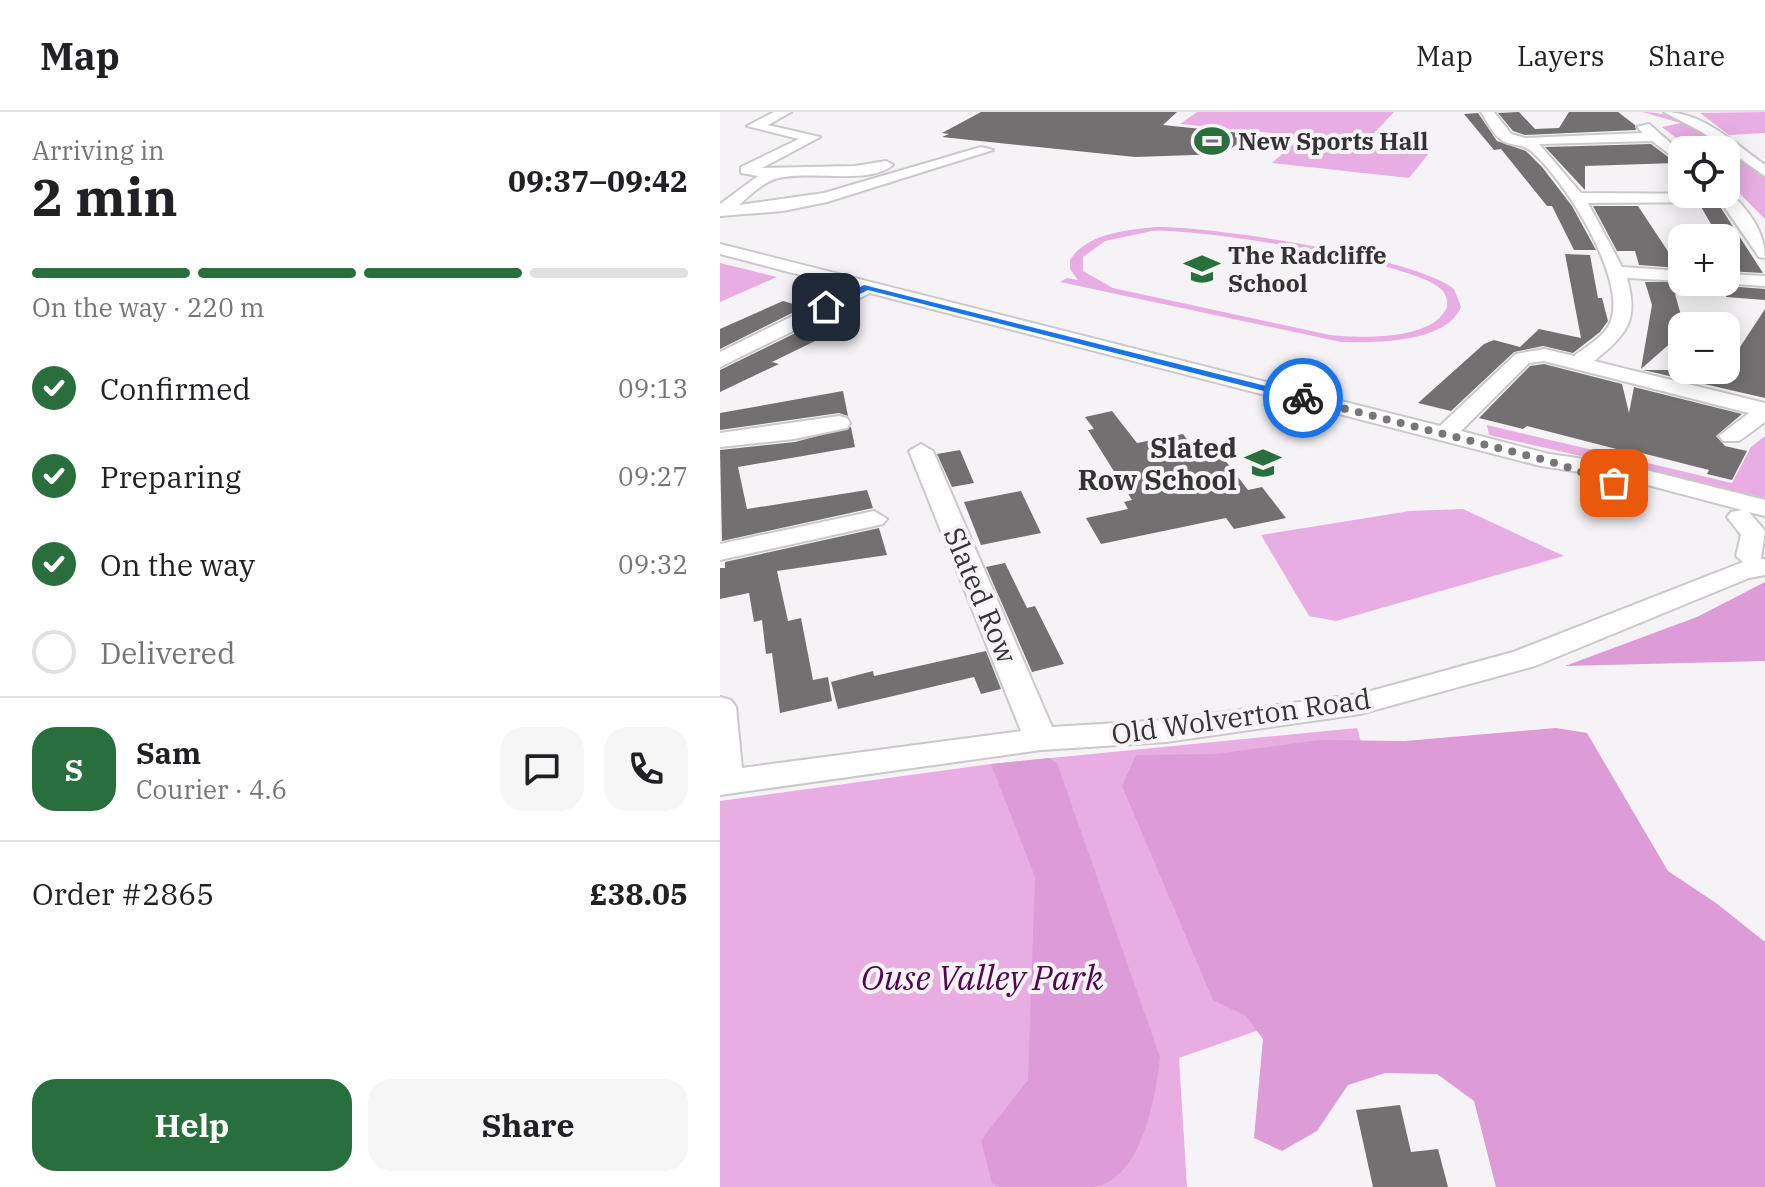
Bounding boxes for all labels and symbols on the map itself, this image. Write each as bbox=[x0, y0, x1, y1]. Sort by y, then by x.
sports icon: New Sports Hall bbox=[1193, 122, 1231, 160]
place label: New Sports Hall bbox=[1238, 125, 1428, 157]
place label: The Radcliffe School bbox=[1228, 239, 1387, 299]
school or university icon: The Radcliffe School bbox=[1183, 250, 1221, 288]
pin bbox=[792, 273, 860, 341]
courier bbox=[1263, 358, 1343, 438]
place label: Slated Row School bbox=[1078, 429, 1237, 498]
school or university icon: Slated Row School bbox=[1244, 444, 1282, 482]
pin bbox=[1580, 449, 1648, 517]
street label: Slated Row bbox=[936, 521, 1026, 669]
street label: Old Wolverton Road bbox=[1109, 680, 1373, 752]
park label: Ouse Valley Park bbox=[861, 955, 1103, 999]

